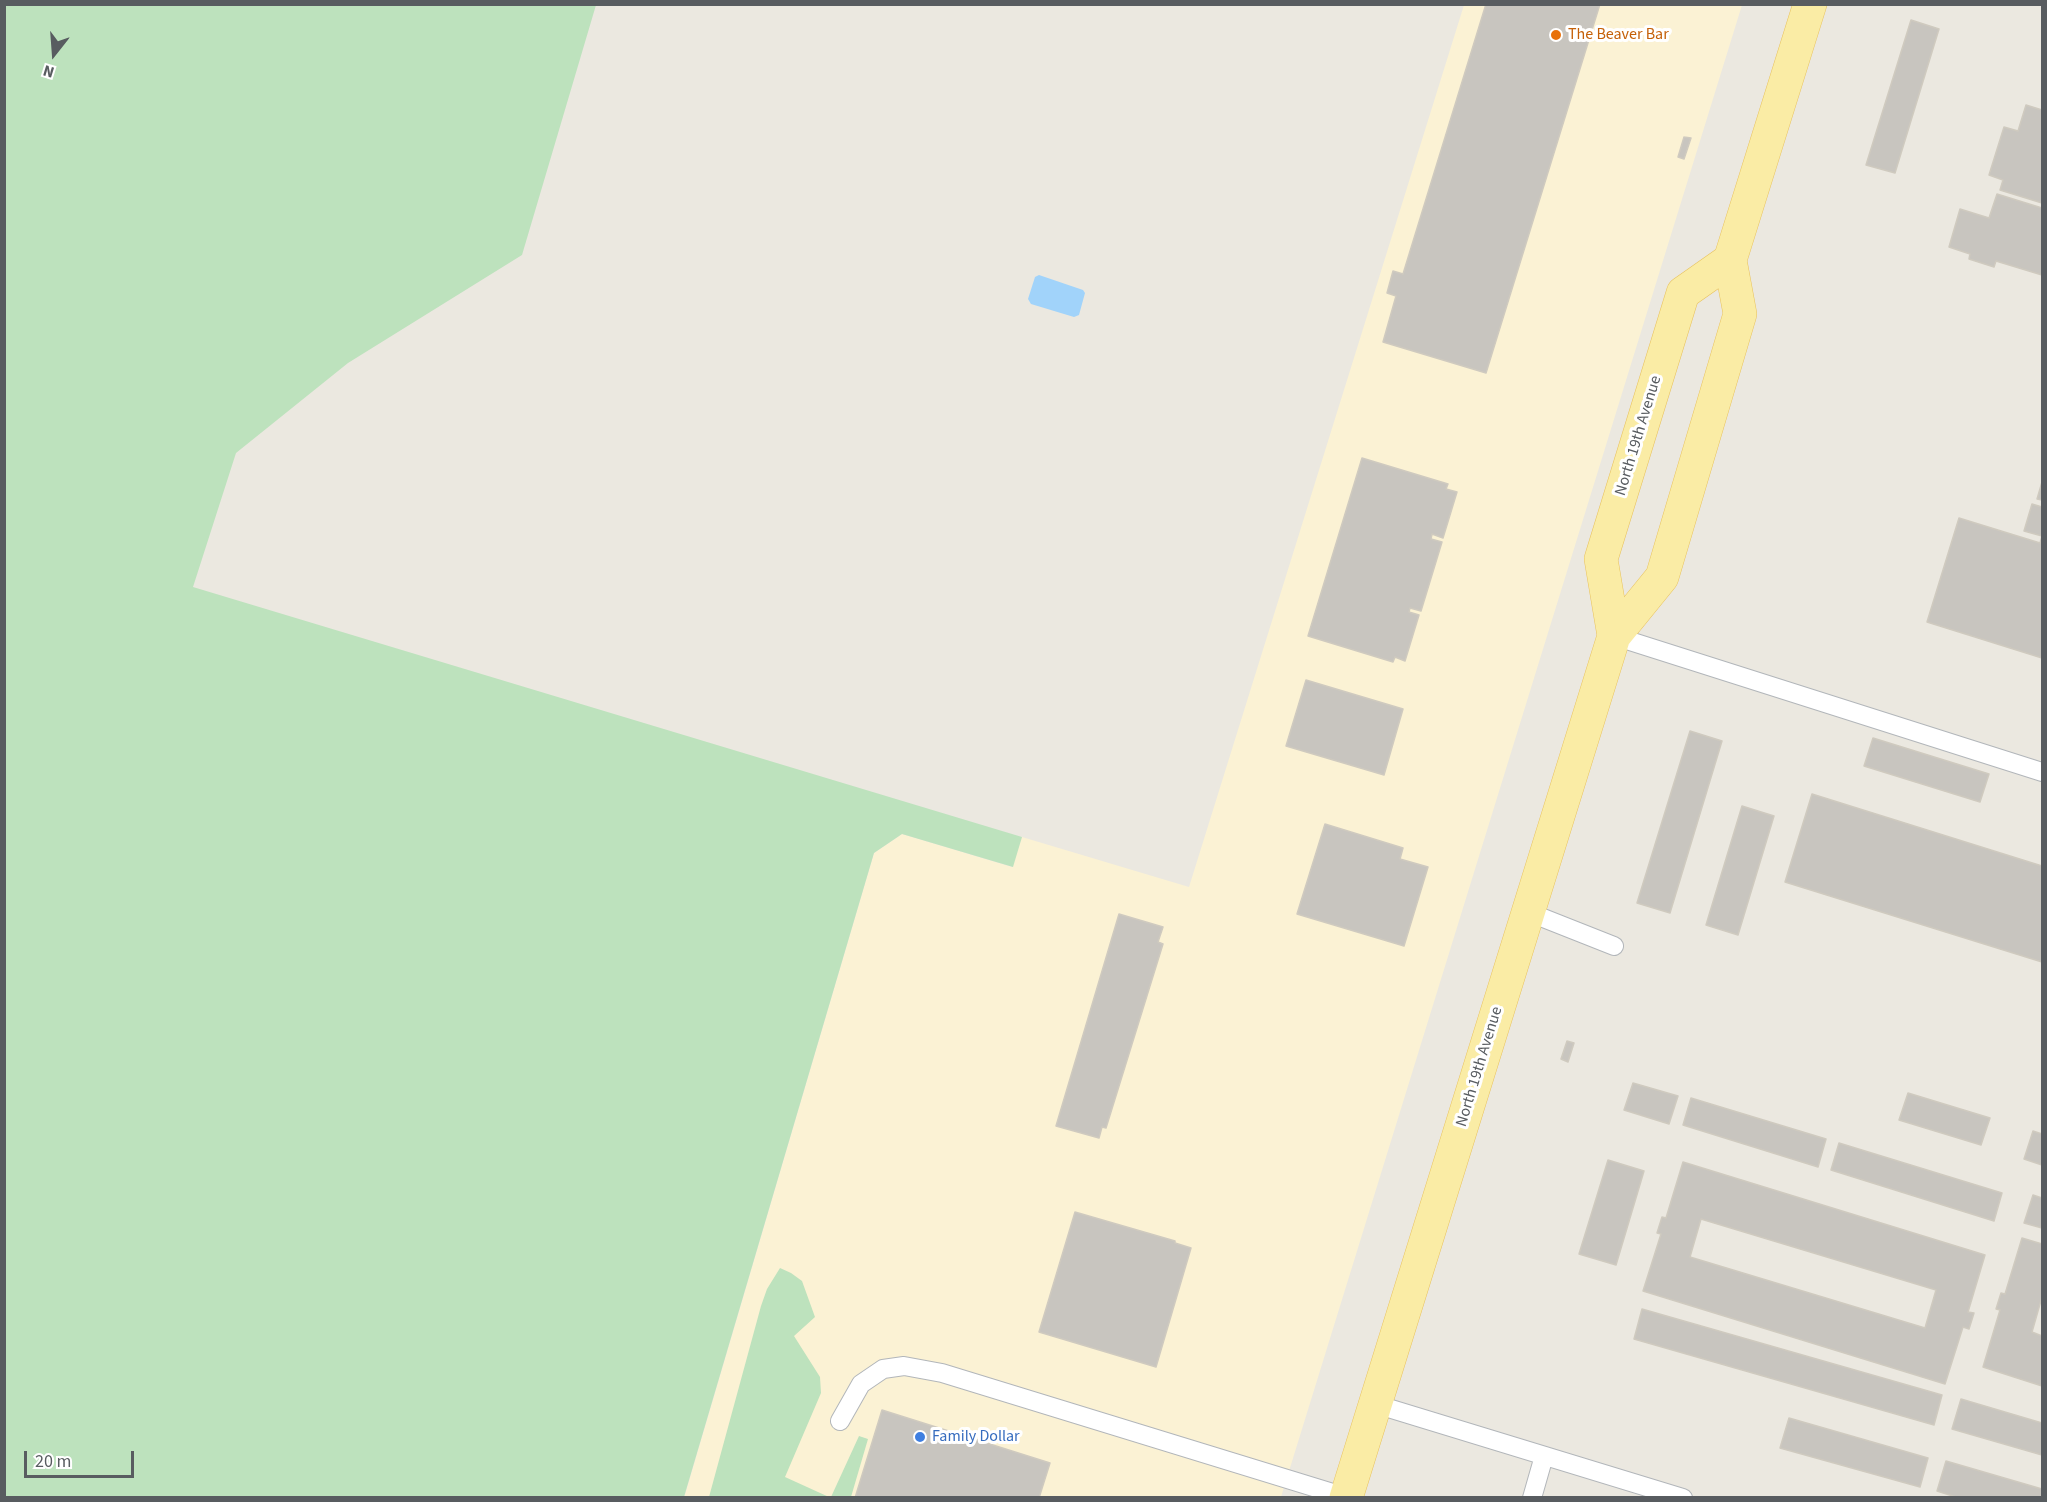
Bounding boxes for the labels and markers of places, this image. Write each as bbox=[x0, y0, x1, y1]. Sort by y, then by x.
place label: The Beaver Bar bbox=[1568, 25, 1669, 45]
marker: The Beaver Bar bbox=[1549, 28, 1563, 42]
place label: Family Dollar bbox=[932, 1427, 1020, 1447]
marker: Family Dollar bbox=[913, 1430, 927, 1444]

